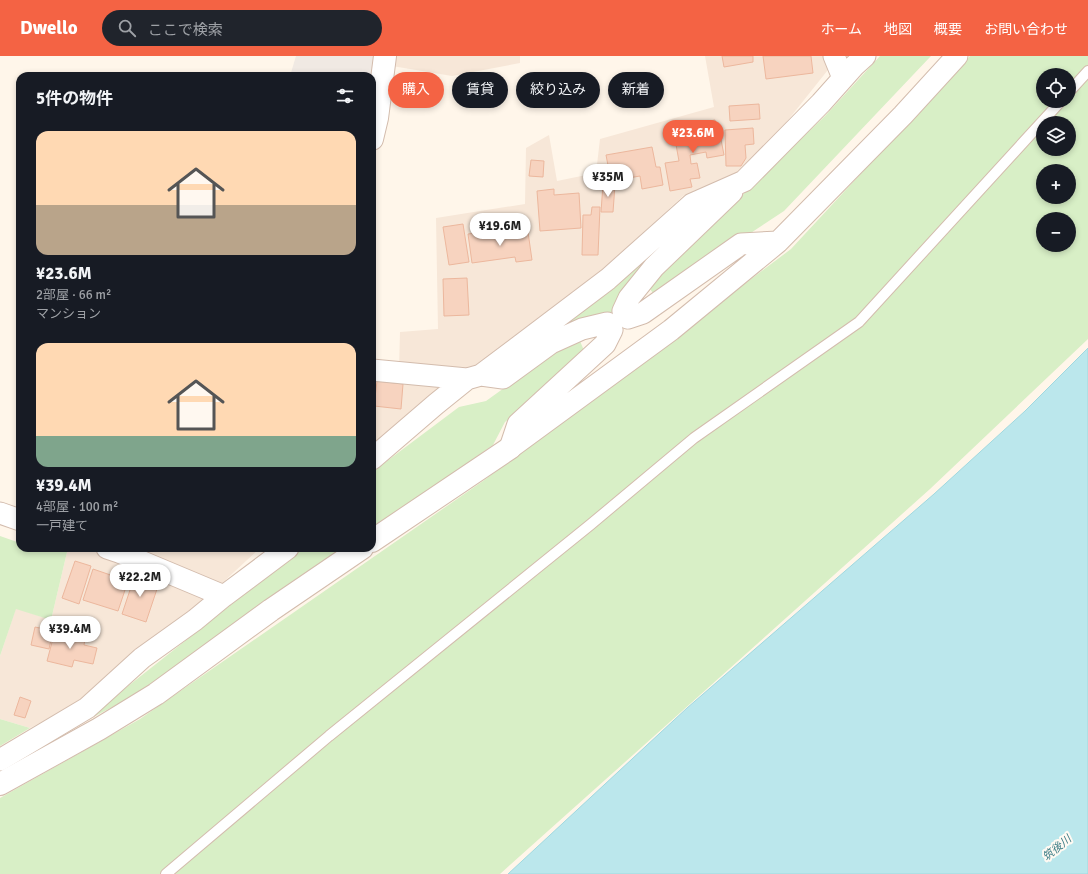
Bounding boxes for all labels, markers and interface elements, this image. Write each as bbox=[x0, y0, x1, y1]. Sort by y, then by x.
search box bbox=[102, 10, 382, 46]
text: Dwello bbox=[20, 16, 78, 40]
icon: search bbox=[116, 17, 138, 39]
text: ここで検索 bbox=[148, 21, 223, 39]
text: ホーム bbox=[820, 21, 862, 38]
text: 地図 bbox=[884, 21, 912, 38]
text: 概要 bbox=[934, 21, 962, 38]
text: お問い合わせ bbox=[984, 21, 1068, 38]
map controls bbox=[1036, 68, 1076, 252]
button: locate bbox=[1036, 68, 1076, 108]
chip: 購入 bbox=[388, 72, 444, 108]
chip: 賃貸 bbox=[452, 72, 508, 108]
chip: 絞り込み bbox=[516, 72, 600, 108]
chip: 新着 bbox=[608, 72, 664, 108]
icon: filters bbox=[334, 85, 356, 107]
text: 5件の物件 bbox=[36, 88, 113, 109]
button: layers bbox=[1036, 116, 1076, 156]
pin: ¥23.6M bbox=[660, 120, 726, 154]
text: ¥23.6M bbox=[672, 125, 714, 141]
icon: home bbox=[160, 157, 232, 229]
pin: ¥35M bbox=[584, 164, 632, 198]
button: + bbox=[1036, 164, 1076, 204]
text: ¥35M bbox=[592, 169, 624, 185]
button: − bbox=[1036, 212, 1076, 252]
pin: ¥19.6M bbox=[467, 213, 533, 247]
text: ¥19.6M bbox=[479, 218, 521, 234]
text: ¥23.6M bbox=[36, 263, 92, 284]
text: 2部屋 · 66 m² bbox=[36, 287, 111, 303]
text: マンション bbox=[36, 306, 101, 322]
icon: home bbox=[160, 369, 232, 441]
text: ¥39.4M bbox=[36, 475, 92, 496]
text: 4部屋 · 100 m² bbox=[36, 499, 118, 515]
text: 一戸建て bbox=[36, 518, 88, 534]
pin: ¥22.2M bbox=[107, 564, 173, 598]
text: ¥22.2M bbox=[119, 569, 161, 585]
pin: ¥39.4M bbox=[37, 616, 103, 650]
text: ¥39.4M bbox=[49, 621, 91, 637]
water label: 筑後川 bbox=[1040, 832, 1075, 864]

